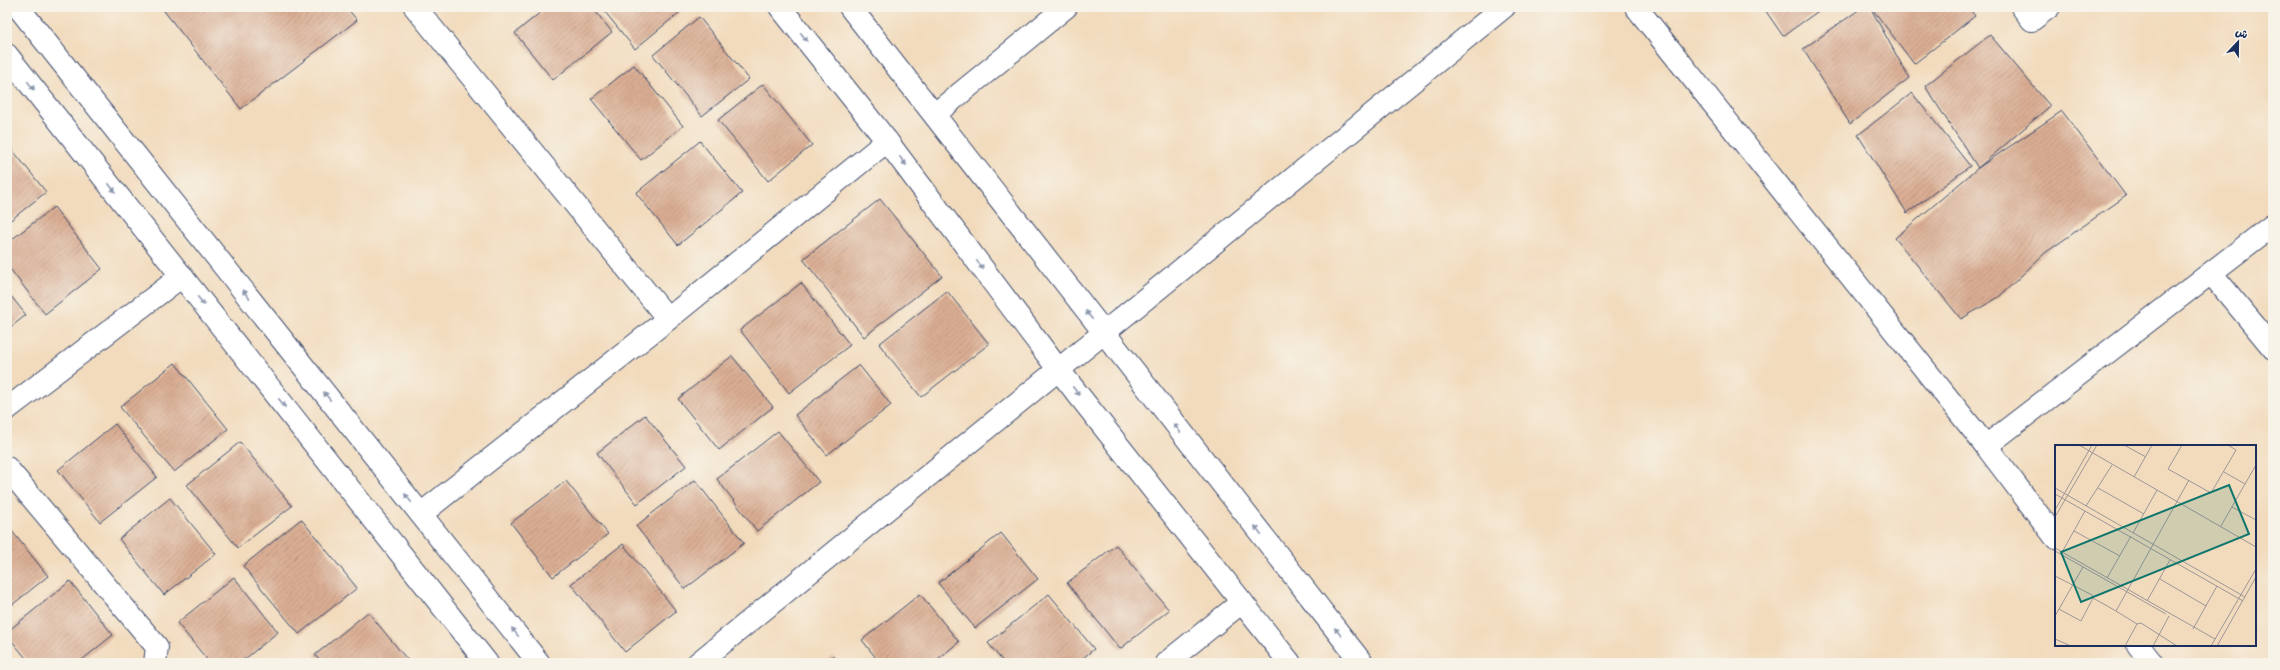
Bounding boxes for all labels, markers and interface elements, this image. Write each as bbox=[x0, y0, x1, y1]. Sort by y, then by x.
north arrow bbox=[2218, 22, 2258, 62]
text: ش bbox=[2234, 25, 2250, 41]
one-way arrow bbox=[800, 32, 808, 43]
one-way arrow bbox=[27, 80, 36, 91]
one-way arrow bbox=[898, 155, 907, 166]
one-way arrow bbox=[107, 182, 116, 193]
one-way arrow bbox=[976, 260, 984, 270]
one-way arrow bbox=[242, 289, 251, 300]
one-way arrow bbox=[197, 295, 205, 306]
one-way arrow bbox=[1084, 309, 1093, 320]
one-way arrow bbox=[1071, 386, 1080, 397]
one-way arrow bbox=[323, 390, 332, 401]
one-way arrow bbox=[277, 397, 286, 408]
one-way arrow bbox=[1173, 422, 1182, 433]
inset map bbox=[2055, 445, 2256, 646]
one-way arrow bbox=[404, 492, 413, 503]
one-way arrow bbox=[1253, 525, 1262, 536]
one-way arrow bbox=[511, 627, 519, 638]
one-way arrow bbox=[1334, 627, 1342, 638]

